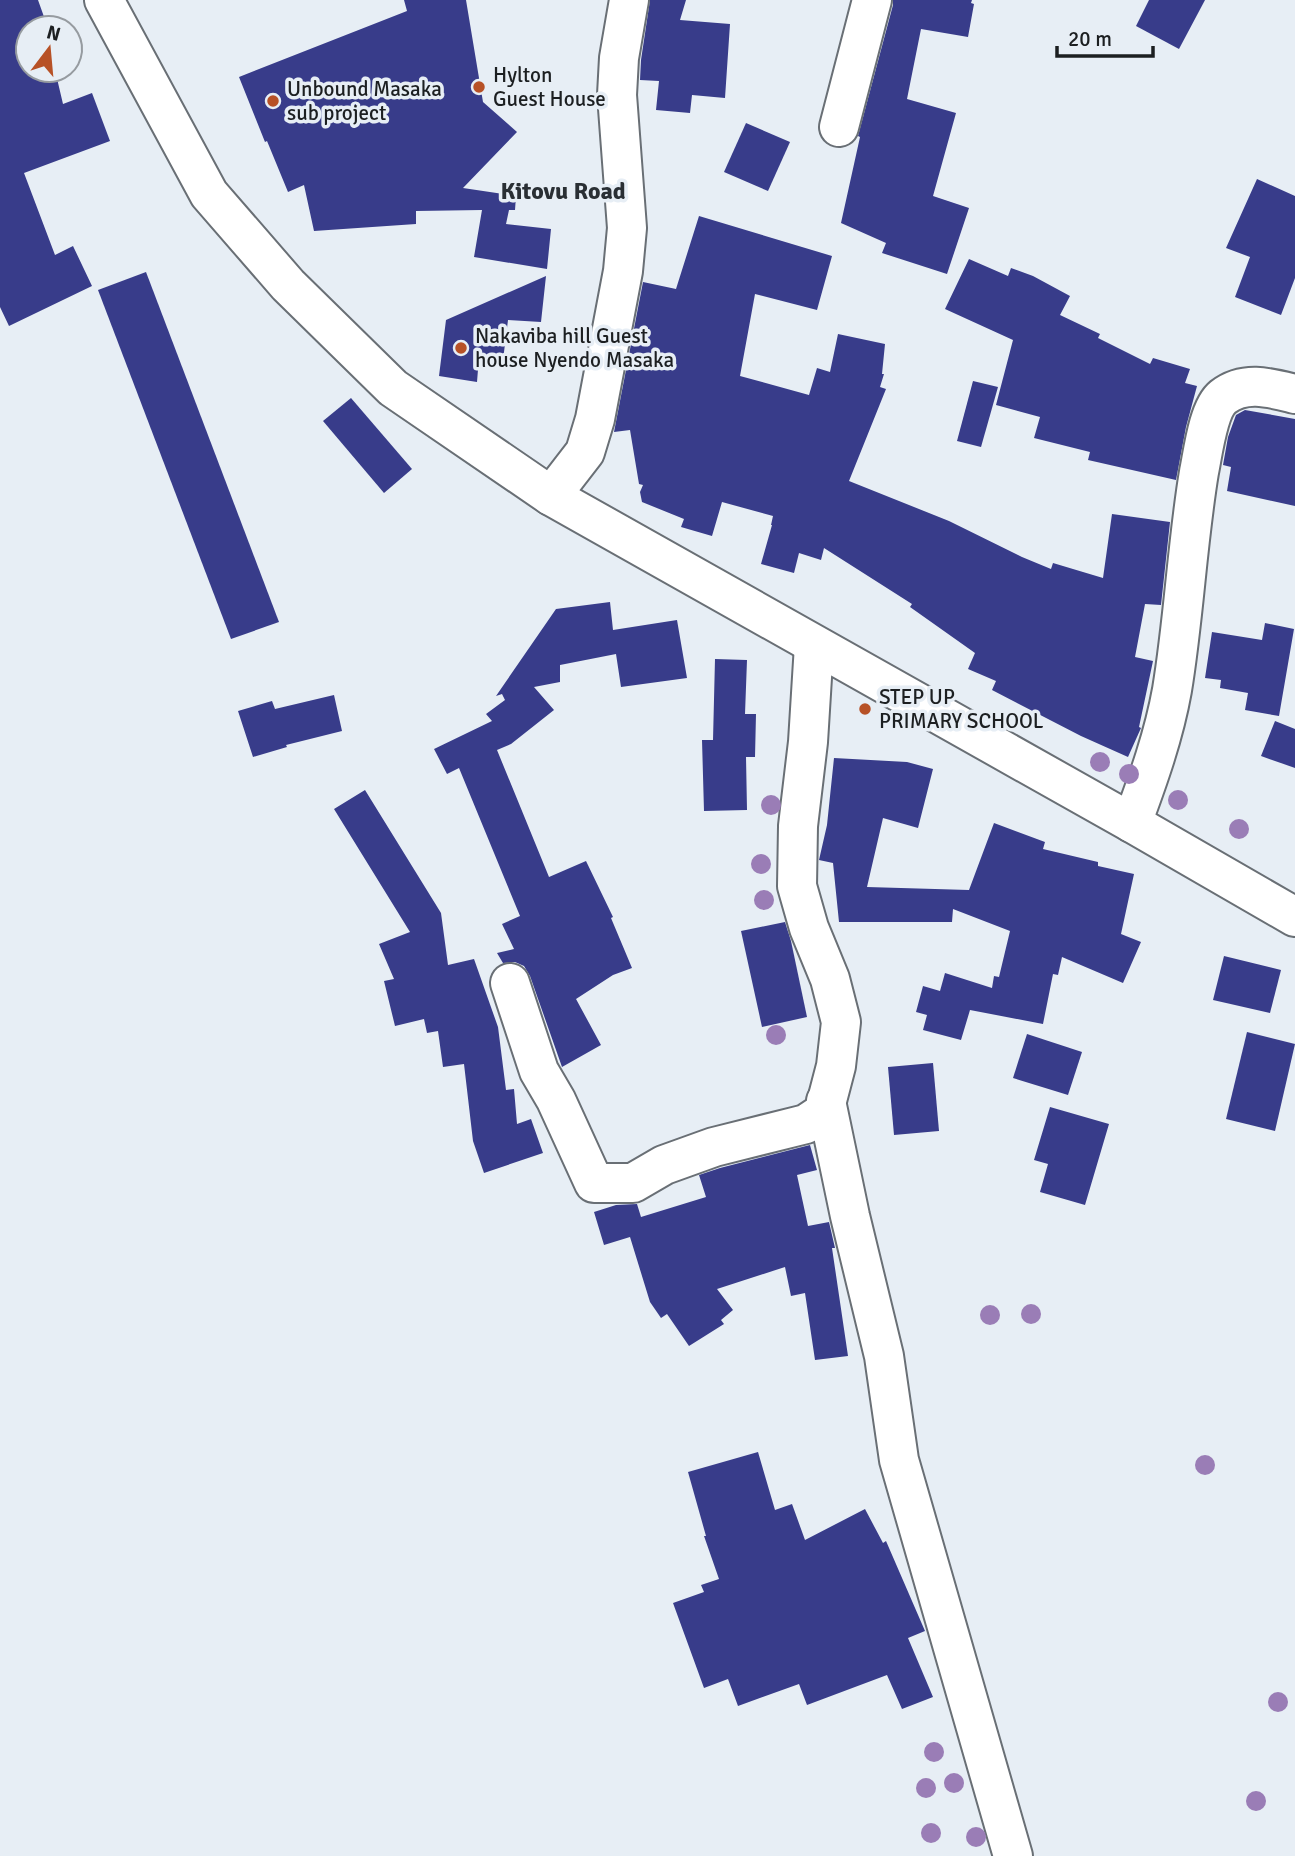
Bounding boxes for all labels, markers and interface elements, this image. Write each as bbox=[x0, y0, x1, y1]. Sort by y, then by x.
north arrow bbox=[14, 14, 84, 84]
scale bar bbox=[1057, 14, 1153, 58]
text: N bbox=[44, 20, 63, 47]
text: 20 m bbox=[1068, 26, 1112, 52]
place label: Hylton Guest House bbox=[493, 62, 606, 112]
place label: Unbound Masaka sub project bbox=[287, 76, 442, 126]
marker: Hylton Guest House bbox=[471, 79, 487, 95]
marker: Unbound Masaka sub project bbox=[265, 93, 281, 109]
district label: Kitovu Road bbox=[500, 176, 626, 206]
place label: Nakaviba hill Guest house Nyendo Masaka bbox=[475, 323, 674, 373]
marker: Nakaviba hill Guest house Nyendo Masaka bbox=[453, 340, 469, 356]
place label: STEP UP PRIMARY SCHOOL bbox=[879, 684, 1044, 734]
marker: STEP UP PRIMARY SCHOOL bbox=[857, 701, 873, 717]

